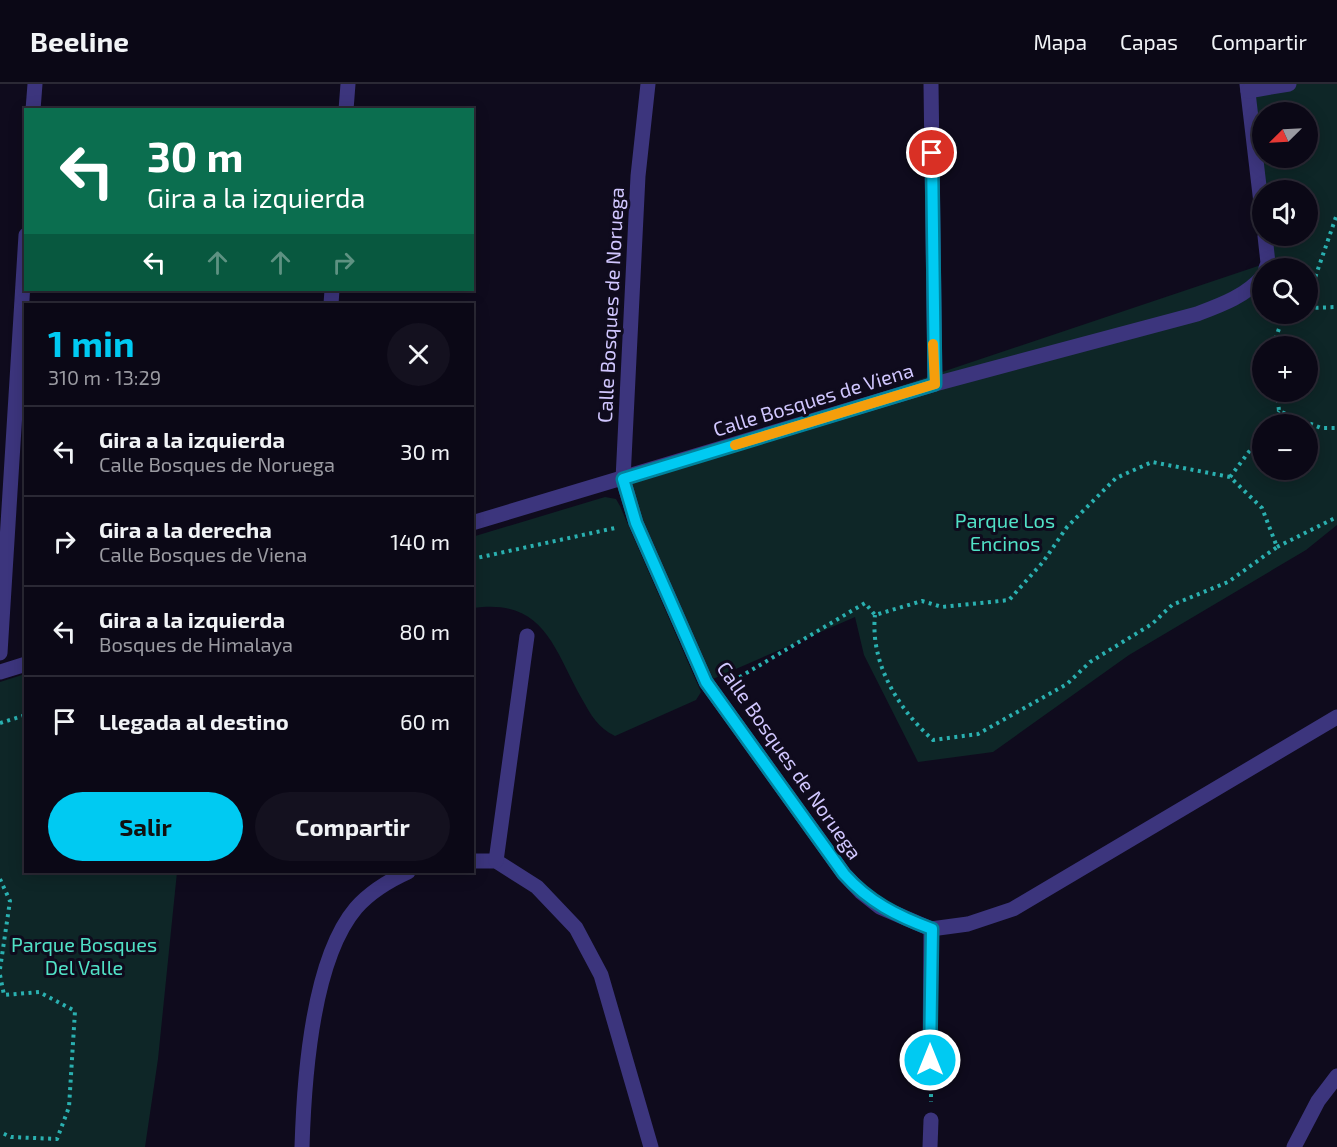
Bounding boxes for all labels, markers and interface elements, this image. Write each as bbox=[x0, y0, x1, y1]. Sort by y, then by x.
text: Beeline bbox=[30, 24, 129, 58]
text: Mapa bbox=[1033, 29, 1087, 54]
text: Capas bbox=[1120, 29, 1178, 54]
text: Compartir bbox=[1211, 29, 1307, 54]
north arrow bbox=[1252, 102, 1318, 168]
map controls bbox=[1252, 102, 1318, 480]
pin bbox=[906, 127, 957, 178]
text: 30 m bbox=[147, 130, 243, 180]
icon: left bbox=[48, 132, 126, 210]
icon: arrive bbox=[915, 136, 948, 169]
button: sound bbox=[1252, 180, 1318, 246]
text: Gira a la izquierda bbox=[147, 181, 365, 213]
street label: Calle Bosques de Noruega bbox=[592, 187, 628, 423]
icon: left bbox=[138, 246, 171, 279]
icon: ahead bbox=[201, 246, 234, 279]
icon: ahead bbox=[264, 246, 297, 279]
icon: right bbox=[327, 246, 360, 279]
button: search bbox=[1252, 258, 1318, 324]
text: 1 min bbox=[48, 321, 135, 364]
button: close bbox=[387, 323, 450, 386]
button: + bbox=[1252, 336, 1318, 402]
street label: Calle Bosques de Viena bbox=[710, 357, 916, 441]
text: 310 m · 13:29 bbox=[48, 365, 161, 389]
button: − bbox=[1252, 414, 1318, 480]
text: Gira a la izquierda bbox=[99, 426, 285, 452]
icon: left bbox=[48, 435, 81, 468]
text: 30 m bbox=[400, 438, 450, 464]
text: Calle Bosques de Noruega bbox=[99, 452, 335, 476]
park label: Parque Los Encinos bbox=[955, 508, 1055, 555]
text: Gira a la derecha bbox=[99, 516, 272, 542]
icon: right bbox=[48, 525, 81, 558]
text: 140 m bbox=[390, 528, 450, 554]
text: Calle Bosques de Viena bbox=[99, 542, 307, 566]
text: Gira a la izquierda bbox=[99, 606, 285, 632]
icon: left bbox=[48, 615, 81, 648]
text: 80 m bbox=[399, 618, 450, 644]
text: Bosques de Himalaya bbox=[99, 632, 293, 656]
street label: Calle Bosques de Noruega bbox=[713, 657, 867, 863]
icon: arrive bbox=[48, 705, 81, 738]
text: Llegada al destino bbox=[99, 708, 289, 734]
text: 60 m bbox=[400, 708, 450, 734]
button: Salir bbox=[48, 792, 243, 861]
button: Compartir bbox=[255, 792, 450, 861]
park label: Parque Bosques Del Valle bbox=[11, 932, 157, 979]
position arrow bbox=[898, 1028, 962, 1092]

